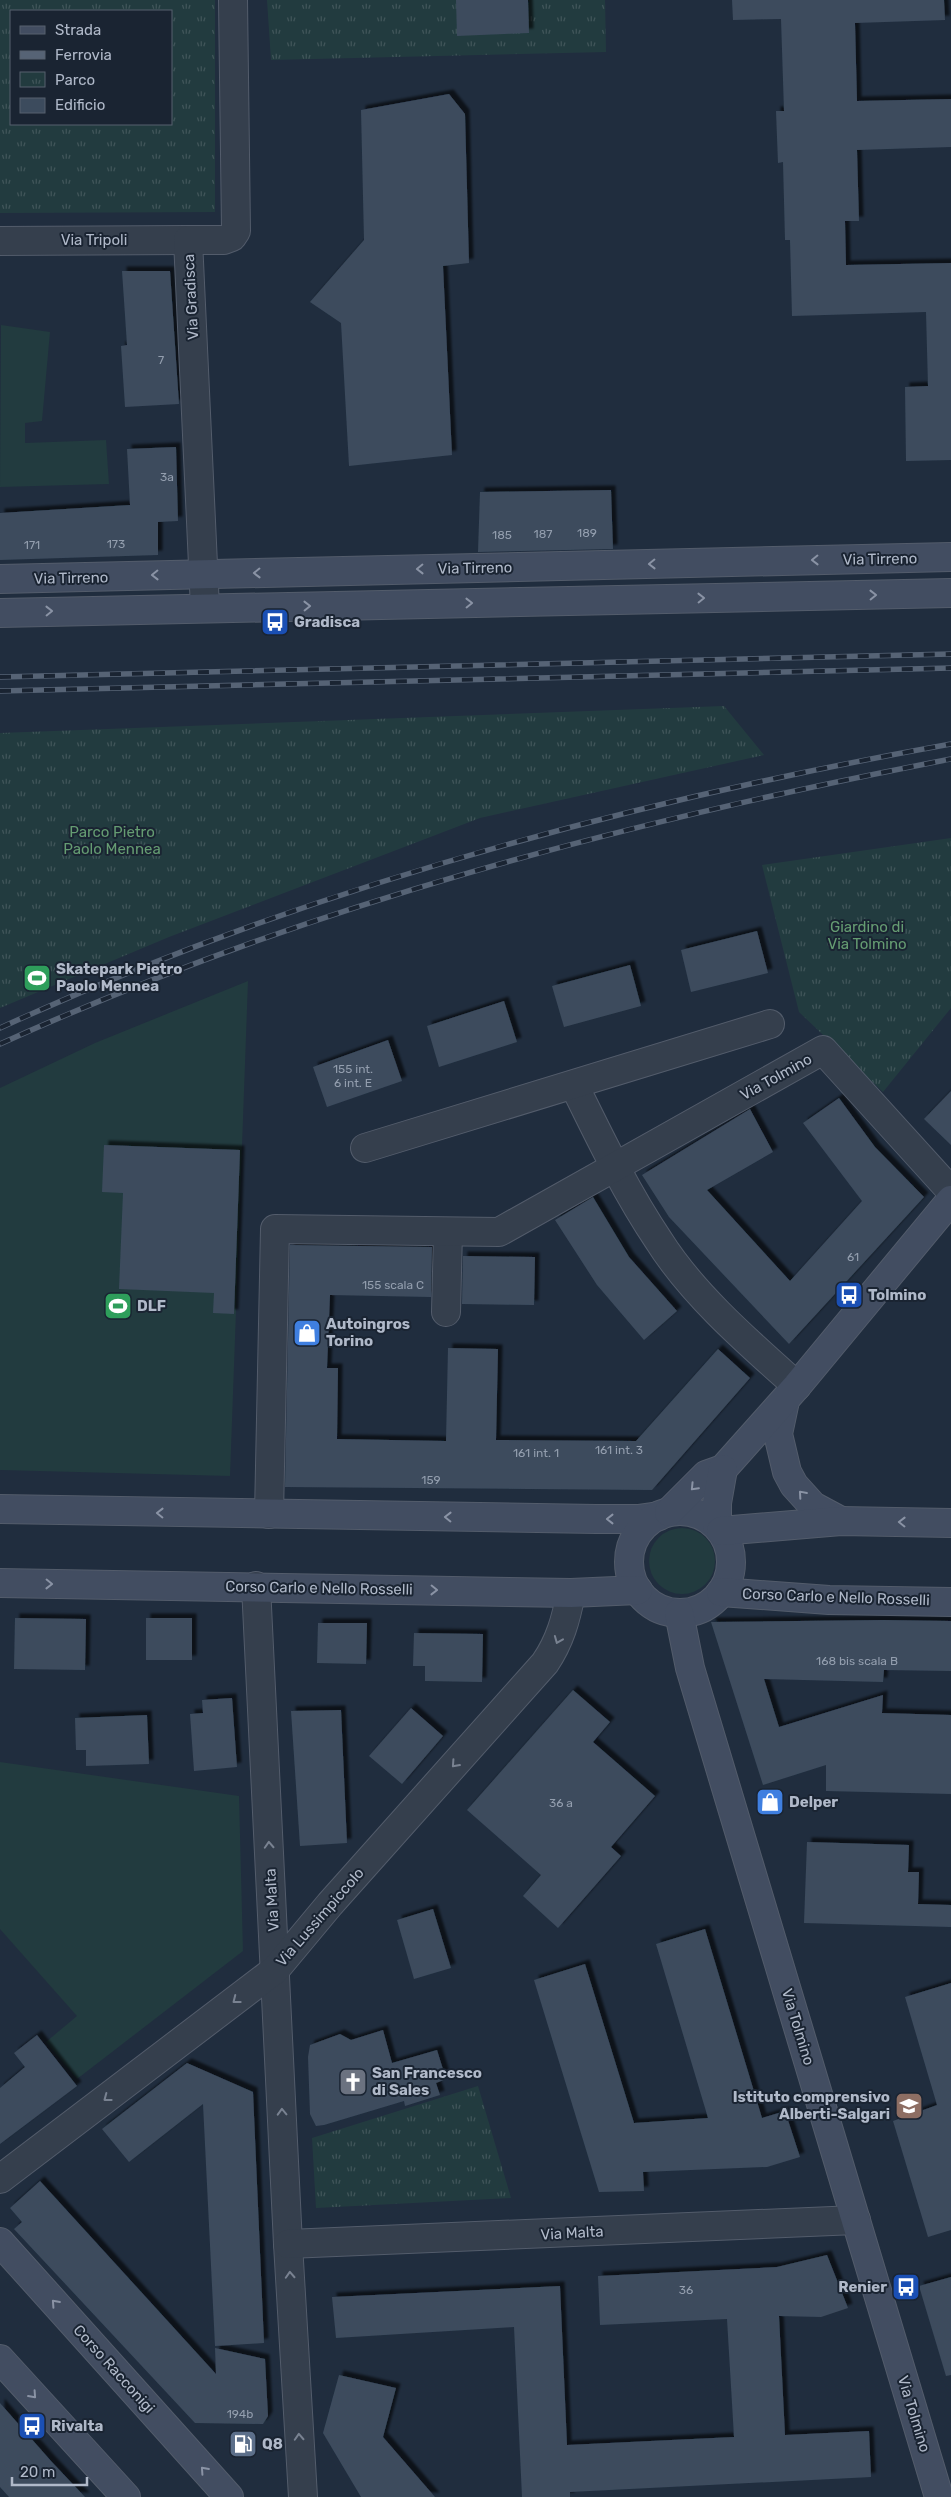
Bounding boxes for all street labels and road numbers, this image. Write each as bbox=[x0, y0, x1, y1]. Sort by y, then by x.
street label: Via Tripoli bbox=[61, 231, 127, 249]
street label: Via Gradisca bbox=[180, 253, 202, 341]
street label: Via Tirreno bbox=[843, 549, 917, 569]
street label: Via Tirreno bbox=[438, 558, 512, 578]
street label: Via Tirreno bbox=[34, 568, 108, 588]
street label: Via Tolmino bbox=[737, 1050, 815, 1104]
street label: Corso Carlo e Nello Rosselli bbox=[225, 1577, 413, 1599]
street label: Corso Carlo e Nello Rosselli bbox=[742, 1585, 930, 1609]
street label: Via Lussimpiccolo bbox=[272, 1864, 368, 1970]
street label: Via Malta bbox=[261, 1868, 283, 1932]
street label: Via Tolmino bbox=[778, 1987, 818, 2067]
street label: Via Malta bbox=[540, 2222, 604, 2244]
street label: Corso Racconigi bbox=[70, 2321, 158, 2417]
street label: Via Tolmino bbox=[894, 2374, 934, 2454]

